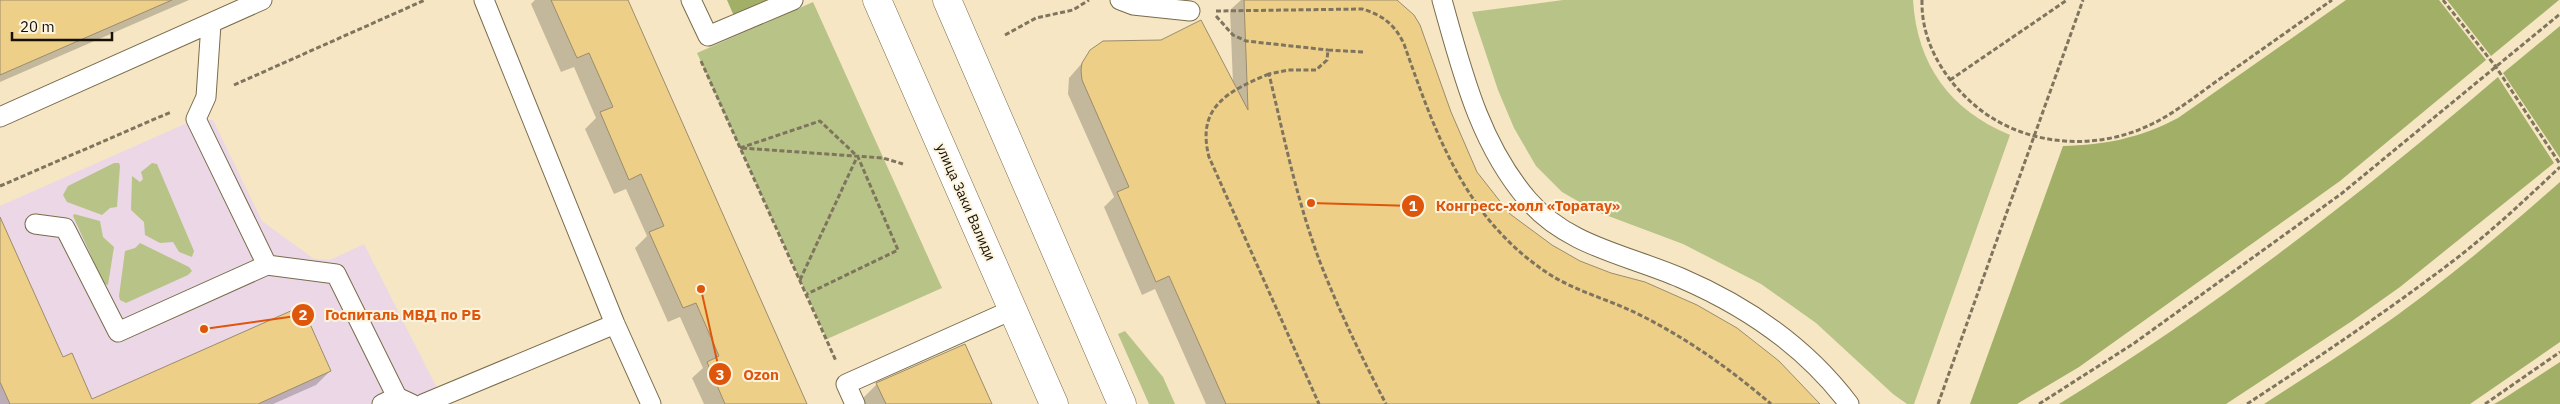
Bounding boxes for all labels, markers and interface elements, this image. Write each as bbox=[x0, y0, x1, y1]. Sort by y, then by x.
scale bar bbox=[12, 10, 112, 42]
text: 20 m bbox=[20, 17, 55, 36]
street label: улица Заки Валиди bbox=[932, 141, 1000, 263]
callout: Конгресс-холл «Торатау» bbox=[1401, 191, 1630, 221]
text: 1 bbox=[1408, 196, 1418, 215]
text: Конгресс-холл «Торатау» bbox=[1436, 196, 1620, 215]
callout: Госпиталь МВД по РБ bbox=[290, 300, 491, 330]
text: 2 bbox=[298, 305, 308, 324]
text: Госпиталь МВД по РБ bbox=[325, 305, 481, 324]
callout: Ozon bbox=[708, 359, 788, 389]
text: 3 bbox=[715, 365, 725, 384]
text: Ozon bbox=[743, 365, 779, 384]

